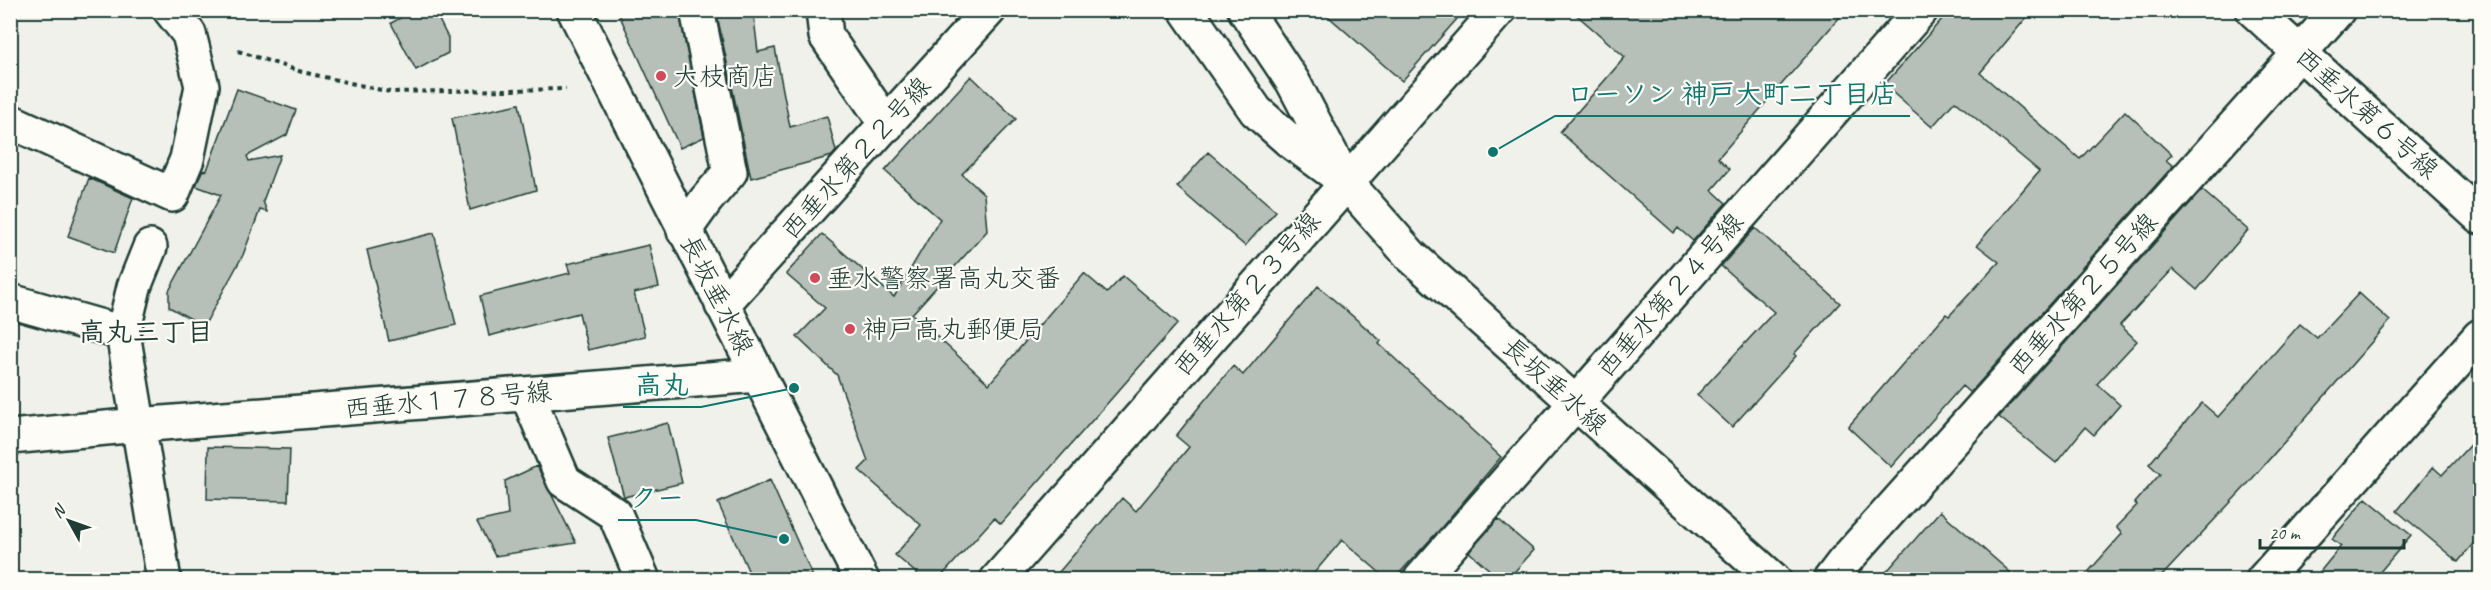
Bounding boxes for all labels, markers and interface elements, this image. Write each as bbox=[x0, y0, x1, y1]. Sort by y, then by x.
street label: 西垂水第６号線 bbox=[2288, 40, 2446, 186]
place label: 大枝商店 bbox=[673, 60, 777, 93]
marker: 大枝商店 bbox=[654, 69, 668, 83]
street label: 西垂水第２２号線 bbox=[774, 70, 938, 246]
callout: ローソン 神戸大町二丁目店 bbox=[1555, 71, 1910, 116]
text: ローソン 神戸大町二丁目店 bbox=[1567, 77, 1897, 111]
street label: 西垂水第２３号線 bbox=[1166, 205, 1328, 383]
street label: 西垂水第２４号線 bbox=[1589, 206, 1751, 384]
street label: 西垂水第２５号線 bbox=[2001, 206, 2165, 382]
street label: 長坂垂水線 bbox=[673, 230, 761, 360]
place label: 垂水警察署高丸交番 bbox=[827, 262, 1061, 295]
marker: 垂水警察署高丸交番 bbox=[808, 271, 822, 285]
place label: 神戸高丸郵便局 bbox=[862, 313, 1044, 346]
district label: 高丸三丁目 bbox=[79, 315, 214, 349]
marker: 神戸高丸郵便局 bbox=[843, 322, 857, 336]
street label: 長坂垂水線 bbox=[1496, 330, 1614, 442]
callout: 高丸 bbox=[623, 362, 701, 407]
text: 高丸 bbox=[635, 368, 689, 402]
street label: 西垂水１７８号線 bbox=[343, 374, 553, 426]
callout: クー bbox=[618, 475, 696, 520]
text: クー bbox=[630, 481, 684, 515]
north arrow bbox=[39, 491, 99, 551]
text: N bbox=[47, 499, 71, 522]
scale bar bbox=[2260, 512, 2404, 550]
text: 20 m bbox=[2269, 522, 2302, 544]

